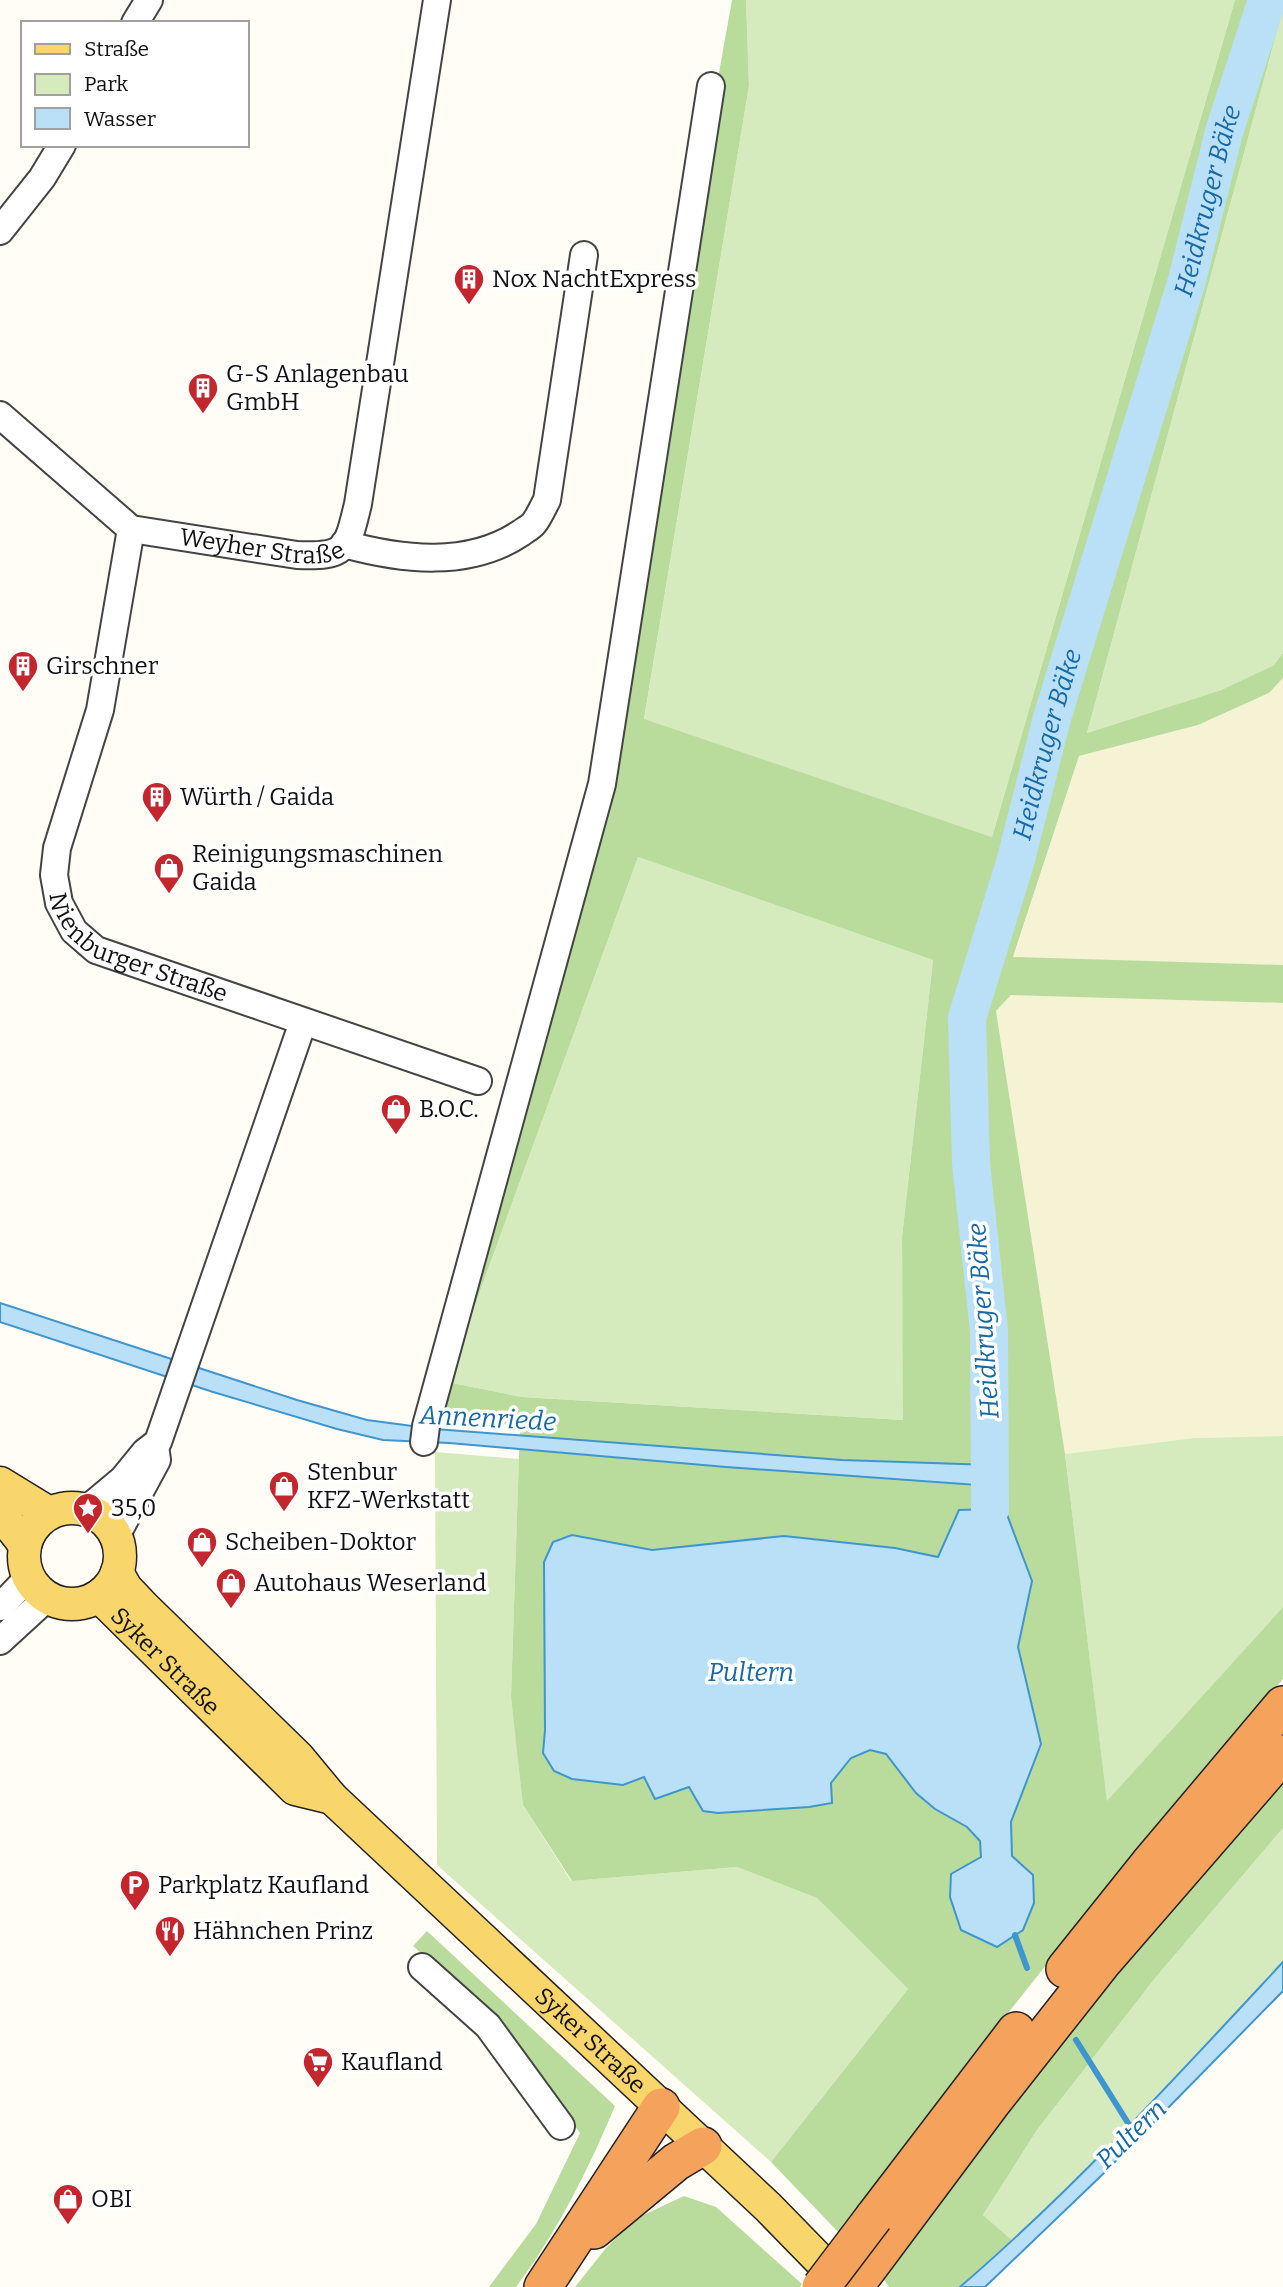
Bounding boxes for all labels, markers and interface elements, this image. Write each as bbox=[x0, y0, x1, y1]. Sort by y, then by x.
legend bbox=[21, 21, 248, 147]
text: Straße bbox=[84, 36, 149, 62]
text: Park bbox=[84, 71, 128, 97]
water label: Heidkruger Bäke bbox=[1168, 101, 1248, 300]
text: Wasser bbox=[84, 106, 156, 132]
building icon: Nox NachtExpress bbox=[452, 262, 486, 306]
place label: Nox NachtExpress bbox=[492, 265, 696, 293]
place label: G-S Anlagenbau GmbH bbox=[226, 360, 409, 416]
building icon: G-S Anlagenbau GmbH bbox=[186, 371, 220, 415]
street label: Weyher Straße bbox=[178, 523, 350, 569]
water label: Heidkruger Bäke bbox=[1007, 646, 1088, 843]
building icon: Girschner bbox=[6, 649, 40, 693]
place label: Girschner bbox=[46, 652, 159, 680]
building icon: Würth / Gaida bbox=[140, 780, 174, 824]
place label: Würth / Gaida bbox=[180, 783, 334, 811]
place label: Reinigungsmaschinen Gaida bbox=[192, 840, 443, 896]
shop icon: Reinigungsmaschinen Gaida bbox=[152, 851, 186, 895]
street label: Nienburger Straße bbox=[43, 890, 231, 1008]
shop icon: B.O.C. bbox=[379, 1092, 413, 1136]
place label: B.O.C. bbox=[419, 1095, 479, 1123]
water label: Heidkruger Bäke bbox=[961, 1222, 1006, 1420]
water label: Annenriede bbox=[418, 1399, 557, 1438]
place label: Stenbur KFZ-Werkstatt bbox=[307, 1458, 470, 1514]
shop icon: Stenbur KFZ-Werkstatt bbox=[267, 1469, 301, 1513]
place icon: 35,0 bbox=[71, 1491, 105, 1535]
place label: 35,0 bbox=[111, 1494, 156, 1522]
shop icon: Scheiben-Doktor bbox=[185, 1525, 219, 1569]
place label: Scheiben-Doktor bbox=[225, 1528, 417, 1556]
shop icon: Autohaus Weserland bbox=[214, 1566, 248, 1610]
place label: Autohaus Weserland bbox=[254, 1569, 486, 1597]
street label: Syker Straße bbox=[105, 1602, 226, 1721]
water label: Pultern bbox=[708, 1657, 794, 1688]
parking icon: Parkplatz Kaufland bbox=[118, 1868, 152, 1912]
place label: Parkplatz Kaufland bbox=[158, 1871, 369, 1899]
restaurant icon: Hähnchen Prinz bbox=[153, 1914, 187, 1958]
place label: Hähnchen Prinz bbox=[193, 1917, 373, 1945]
street label: Syker Straße bbox=[529, 1982, 652, 2099]
supermarket icon: Kaufland bbox=[301, 2045, 335, 2089]
place label: Kaufland bbox=[341, 2048, 443, 2076]
water label: Pultern bbox=[1090, 2093, 1173, 2175]
shop icon: OBI bbox=[51, 2182, 85, 2226]
place label: OBI bbox=[91, 2185, 132, 2213]

